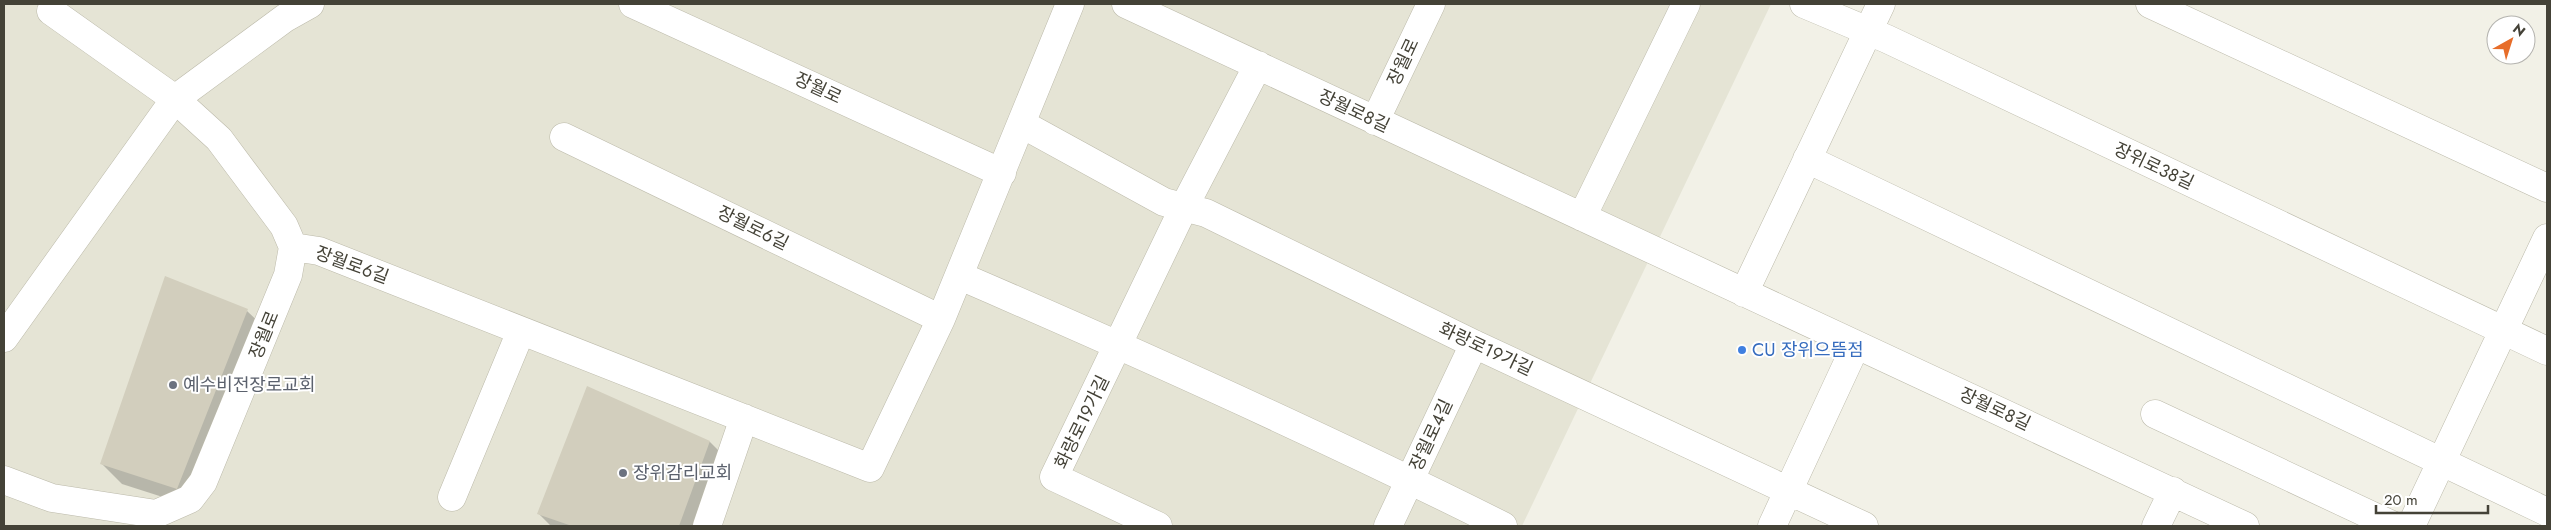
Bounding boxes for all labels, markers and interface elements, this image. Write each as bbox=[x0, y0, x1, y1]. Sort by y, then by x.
north arrow bbox=[2486, 15, 2536, 65]
text: N bbox=[2509, 19, 2530, 41]
street label: 장월로 bbox=[1381, 34, 1425, 90]
street label: 장월로 bbox=[790, 66, 846, 110]
street label: 장월로8길 bbox=[1314, 83, 1394, 139]
street label: 장위로38길 bbox=[2110, 136, 2198, 196]
street label: 장월로6길 bbox=[713, 200, 793, 256]
street label: 장월로6길 bbox=[312, 240, 392, 290]
street label: 장월로 bbox=[243, 307, 285, 363]
street label: 화랑로19가길 bbox=[1435, 316, 1537, 382]
place label: CU 장위으뜸점 bbox=[1752, 337, 1864, 363]
marker: CU 장위으뜸점 bbox=[1736, 344, 1748, 356]
street label: 화랑로19가길 bbox=[1048, 371, 1116, 473]
place label: 예수비전장로교회 bbox=[183, 372, 315, 398]
marker: 예수비전장로교회 bbox=[167, 379, 179, 391]
street label: 장월로8길 bbox=[1955, 381, 2035, 437]
street label: 장월로4길 bbox=[1403, 395, 1459, 475]
place label: 장위감리교회 bbox=[633, 460, 732, 486]
marker: 장위감리교회 bbox=[617, 467, 629, 479]
scale bar bbox=[2376, 482, 2488, 514]
text: 20 m bbox=[2384, 489, 2418, 511]

